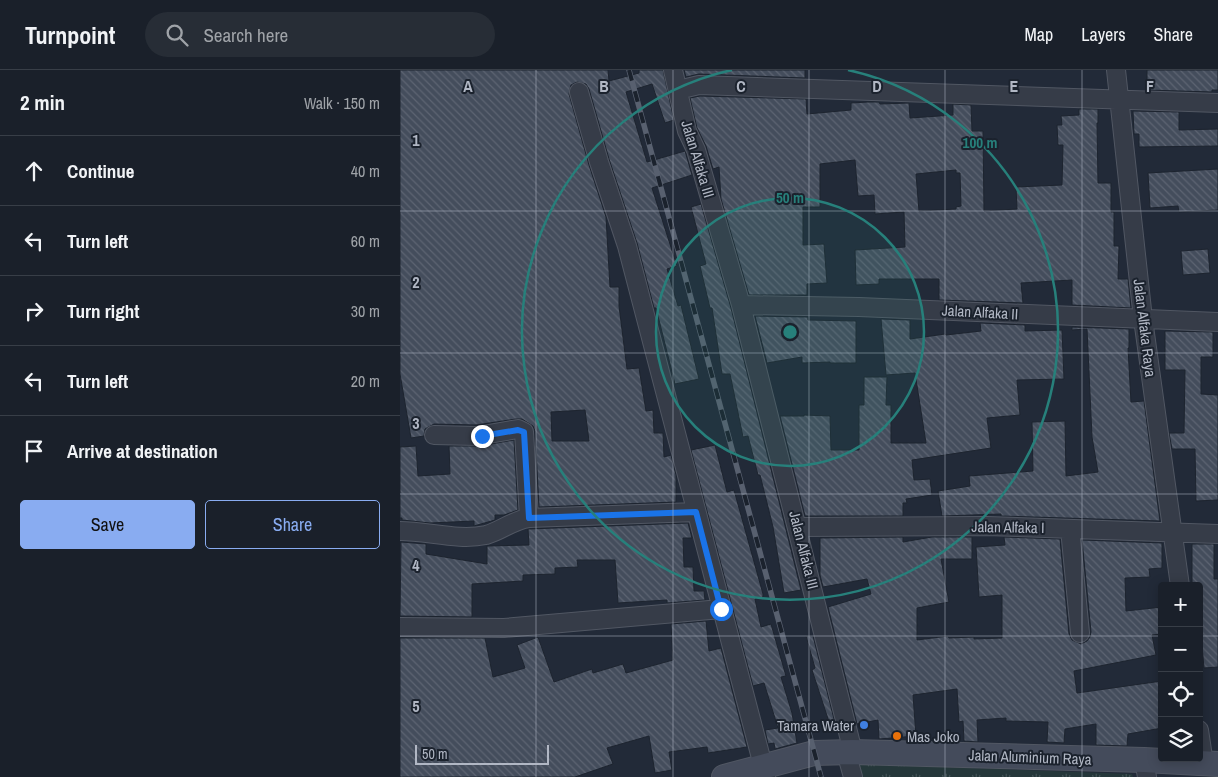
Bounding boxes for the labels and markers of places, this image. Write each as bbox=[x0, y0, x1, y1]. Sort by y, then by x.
centre of rings bbox=[781, 323, 799, 341]
place label: Tamara Water bbox=[777, 715, 854, 736]
marker: Tamara Water bbox=[858, 719, 870, 731]
place label: Mas Joko bbox=[907, 726, 960, 747]
marker: Mas Joko bbox=[891, 730, 903, 742]

